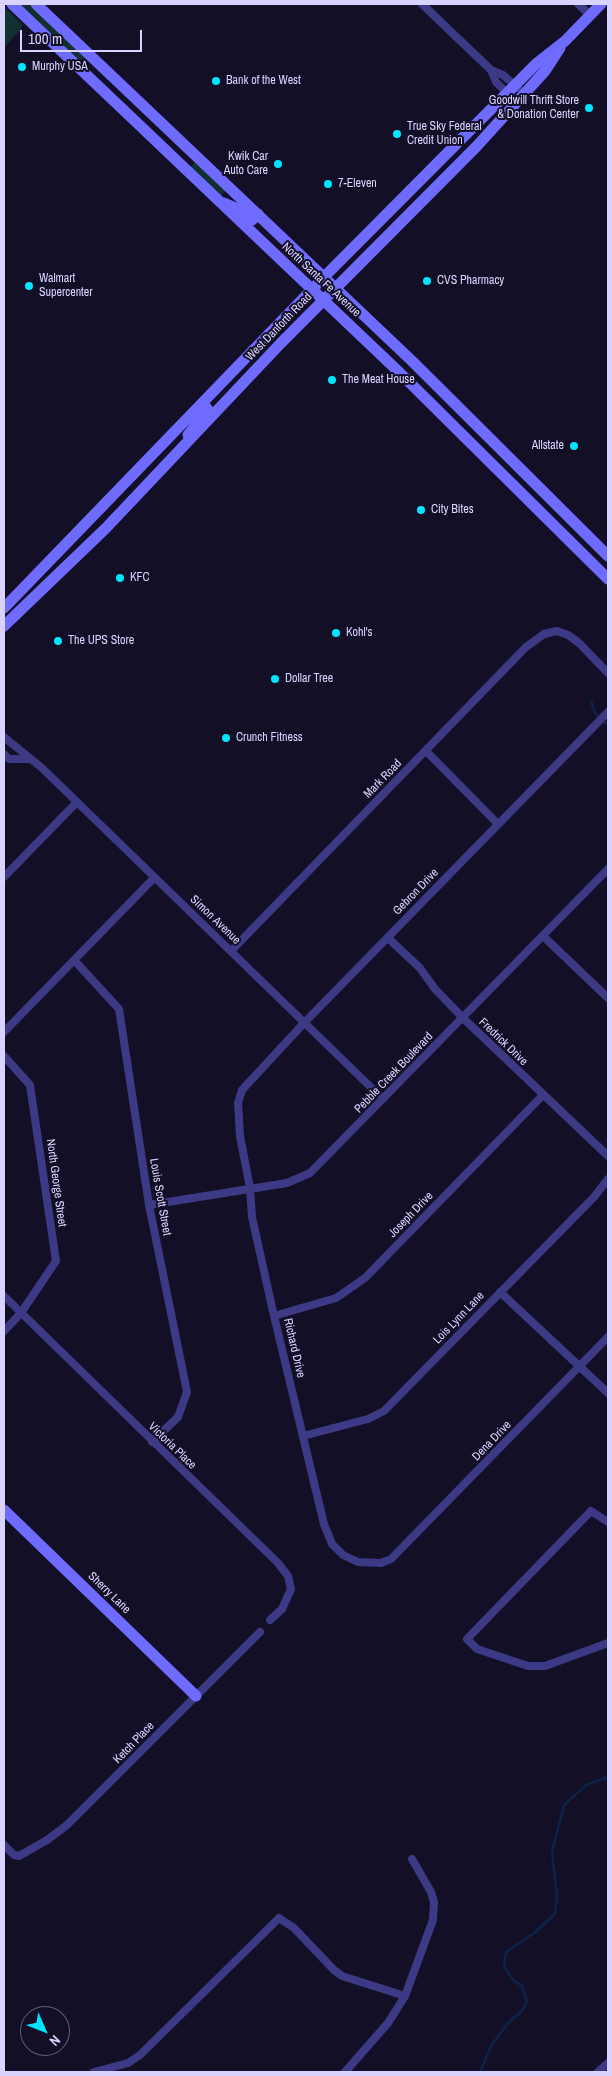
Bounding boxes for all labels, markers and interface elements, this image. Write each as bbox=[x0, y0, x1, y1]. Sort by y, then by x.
scale bar bbox=[22, 20, 145, 52]
text: 100 m bbox=[28, 28, 62, 49]
place label: Murphy USA bbox=[32, 60, 88, 74]
marker: Murphy USA bbox=[16, 61, 28, 73]
place label: Bank of the West bbox=[226, 74, 301, 88]
marker: Bank of the West bbox=[210, 75, 222, 87]
place label: Goodwill Thrift Store & Donation Center bbox=[489, 94, 579, 122]
marker: Goodwill Thrift Store & Donation Center bbox=[583, 102, 595, 114]
place label: True Sky Federal Credit Union bbox=[407, 120, 482, 148]
marker: True Sky Federal Credit Union bbox=[391, 128, 403, 140]
place label: Kwik Car Auto Care bbox=[224, 150, 268, 178]
marker: Kwik Car Auto Care bbox=[272, 158, 284, 170]
place label: 7-Eleven bbox=[338, 177, 377, 191]
marker: 7-Eleven bbox=[322, 178, 334, 190]
street label: North Santa Fe Avenue bbox=[279, 240, 363, 320]
place label: Walmart Supercenter bbox=[39, 272, 93, 300]
place label: CVS Pharmacy bbox=[437, 274, 504, 288]
marker: CVS Pharmacy bbox=[421, 275, 433, 287]
marker: Walmart Supercenter bbox=[23, 280, 35, 292]
street label: West Danforth Road bbox=[243, 290, 315, 364]
place label: The Meat House bbox=[342, 373, 415, 387]
marker: The Meat House bbox=[326, 374, 338, 386]
place label: Allstate bbox=[532, 439, 564, 453]
marker: Allstate bbox=[568, 440, 580, 452]
place label: City Bites bbox=[431, 503, 474, 517]
marker: City Bites bbox=[415, 504, 427, 516]
place label: KFC bbox=[130, 571, 150, 585]
marker: KFC bbox=[114, 572, 126, 584]
place label: Kohl's bbox=[346, 626, 372, 640]
marker: Kohl's bbox=[330, 627, 342, 639]
place label: The UPS Store bbox=[68, 634, 134, 648]
marker: The UPS Store bbox=[52, 635, 64, 647]
place label: Dollar Tree bbox=[285, 672, 333, 686]
marker: Dollar Tree bbox=[269, 673, 281, 685]
place label: Crunch Fitness bbox=[236, 731, 303, 745]
marker: Crunch Fitness bbox=[220, 732, 232, 744]
street label: Mark Road bbox=[361, 757, 405, 801]
street label: Gebron Drive bbox=[390, 866, 442, 918]
street label: Simon Avenue bbox=[187, 892, 243, 948]
street label: Fredrick Drive bbox=[476, 1015, 530, 1069]
street label: Pebble Creek Boulevard bbox=[352, 1030, 436, 1116]
street label: North George Street bbox=[43, 1138, 69, 1228]
street label: Louis Scott Street bbox=[146, 1157, 174, 1237]
street label: Joseph Drive bbox=[386, 1189, 436, 1241]
street label: Lois Lynn Lane bbox=[431, 1289, 487, 1347]
street label: Richard Drive bbox=[280, 1317, 308, 1379]
street label: Dena Drive bbox=[470, 1418, 514, 1464]
street label: Victoria Place bbox=[145, 1420, 199, 1472]
street label: Sherry Lane bbox=[85, 1569, 133, 1617]
street label: Ketch Place bbox=[111, 1719, 157, 1767]
north arrow bbox=[20, 2006, 70, 2056]
text: N bbox=[46, 2031, 64, 2050]

